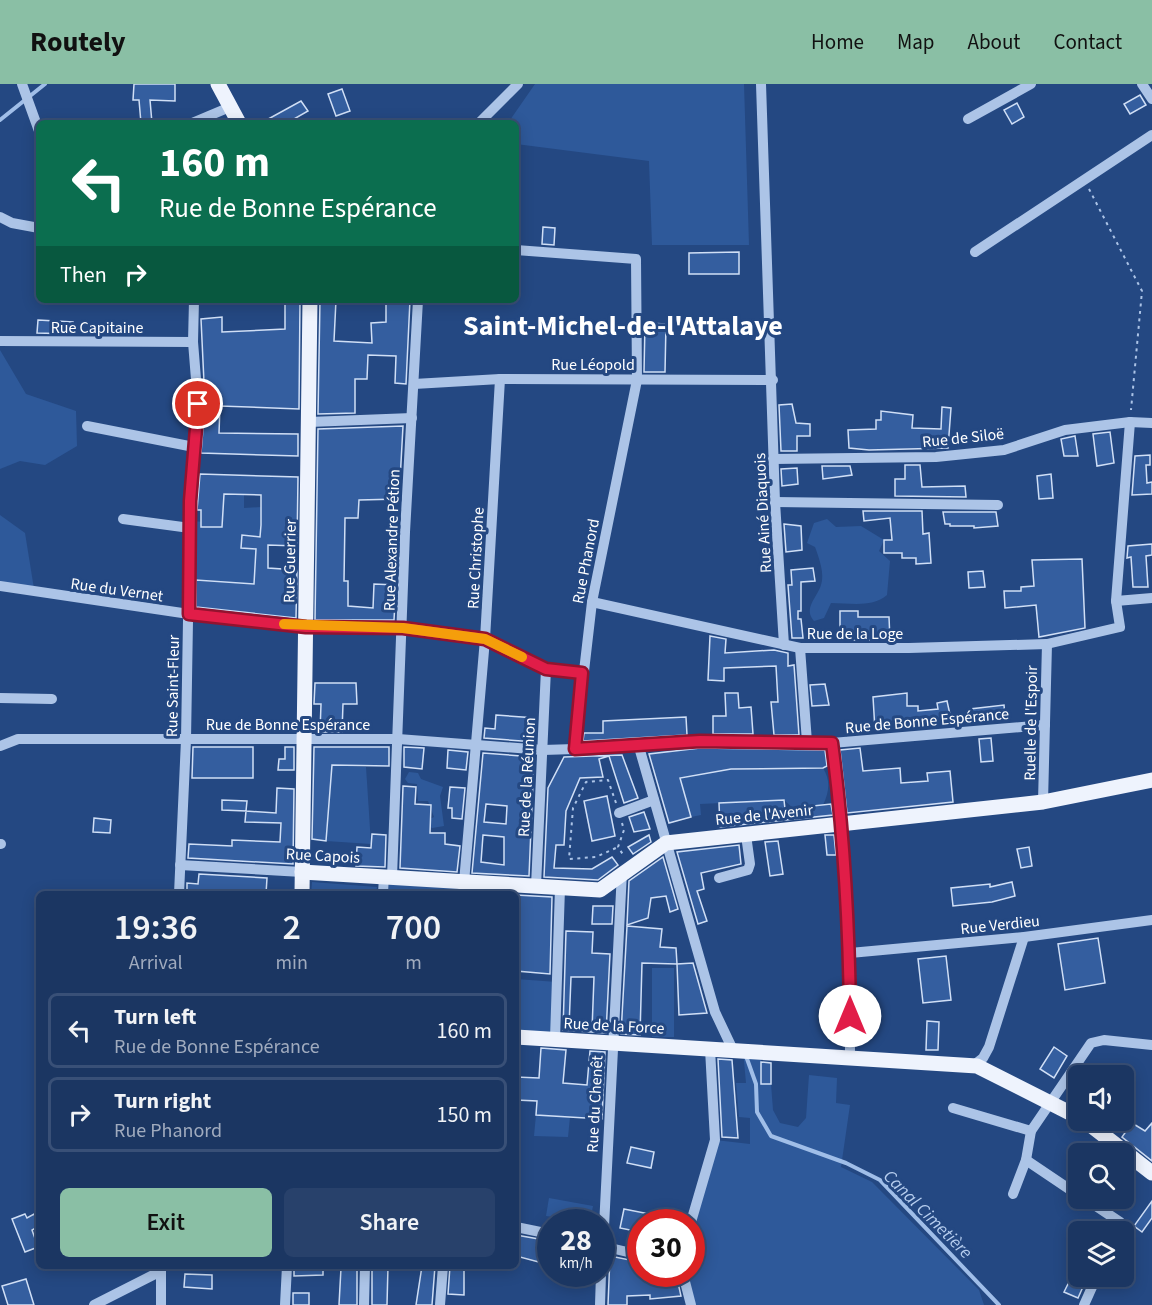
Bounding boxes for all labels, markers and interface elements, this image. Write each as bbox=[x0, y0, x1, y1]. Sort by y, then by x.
text: Routely bbox=[30, 22, 126, 62]
text: Home bbox=[811, 27, 864, 57]
text: Map bbox=[897, 27, 935, 57]
text: About bbox=[968, 27, 1020, 57]
text: Contact bbox=[1053, 27, 1122, 57]
text: 160 m bbox=[159, 133, 270, 193]
icon: left bbox=[60, 144, 138, 222]
text: Rue de Bonne Espérance bbox=[159, 189, 437, 228]
icon: right bbox=[119, 258, 152, 291]
text: Then bbox=[60, 259, 107, 291]
district label: Saint-Michel-de-l'Attalaye bbox=[463, 306, 783, 346]
street label: Rue Capitaine bbox=[51, 317, 143, 339]
street label: Rue Léopold bbox=[551, 354, 635, 376]
pin bbox=[172, 378, 223, 429]
icon: arrive bbox=[181, 387, 214, 420]
street label: Rue de Siloë bbox=[921, 423, 1005, 453]
street label: Rue Ainé Diaquois bbox=[749, 452, 777, 574]
street label: Rue Alexandre Pétion bbox=[379, 469, 405, 611]
street label: Rue Christophe bbox=[462, 506, 490, 610]
street label: Rue Phanord bbox=[567, 517, 605, 606]
street label: Rue Guerrier bbox=[278, 518, 302, 603]
street label: Rue du Vernet bbox=[69, 573, 165, 607]
street label: Rue de la Loge bbox=[807, 623, 903, 645]
street label: Rue Saint-Fleur bbox=[161, 634, 185, 737]
street label: Ruelle de l'Espoir bbox=[1019, 665, 1043, 781]
street label: Rue de Bonne Espérance bbox=[844, 703, 1010, 739]
street label: Rue de Bonne Espérance bbox=[206, 714, 370, 736]
street label: Rue de la Réunion bbox=[513, 717, 541, 838]
street label: Rue de l'Avenir bbox=[714, 799, 815, 831]
street label: Rue Capois bbox=[285, 843, 361, 869]
text: 19:36 bbox=[114, 902, 198, 953]
text: 2 bbox=[282, 902, 301, 953]
text: 700 bbox=[386, 902, 441, 953]
street label: Rue Verdieu bbox=[959, 910, 1041, 940]
text: Arrival bbox=[129, 949, 183, 977]
text: min bbox=[275, 949, 308, 977]
text: m bbox=[405, 949, 422, 977]
position arrow bbox=[818, 984, 882, 1048]
text: Turn left bbox=[114, 1001, 196, 1033]
street label: Rue de la Force bbox=[563, 1012, 665, 1040]
icon: left bbox=[63, 1014, 96, 1047]
text: 160 m bbox=[437, 1015, 492, 1047]
text: Rue de Bonne Espérance bbox=[114, 1033, 320, 1061]
street label: Rue du Chenêt bbox=[581, 1054, 609, 1153]
map controls bbox=[1068, 1065, 1134, 1287]
button: sound bbox=[1068, 1065, 1134, 1131]
text: Turn right bbox=[114, 1085, 211, 1117]
icon: right bbox=[63, 1098, 96, 1131]
text: 150 m bbox=[437, 1099, 492, 1131]
text: Rue Phanord bbox=[114, 1117, 222, 1145]
button: search bbox=[1068, 1143, 1134, 1209]
water label: Canal Cimetière bbox=[877, 1164, 978, 1265]
button: Exit bbox=[60, 1188, 272, 1257]
button: Share bbox=[284, 1188, 495, 1257]
speed limit sign: 30 bbox=[627, 1209, 705, 1287]
text: 28 bbox=[560, 1219, 592, 1262]
button: layers bbox=[1068, 1221, 1134, 1287]
text: km/h bbox=[559, 1253, 593, 1274]

